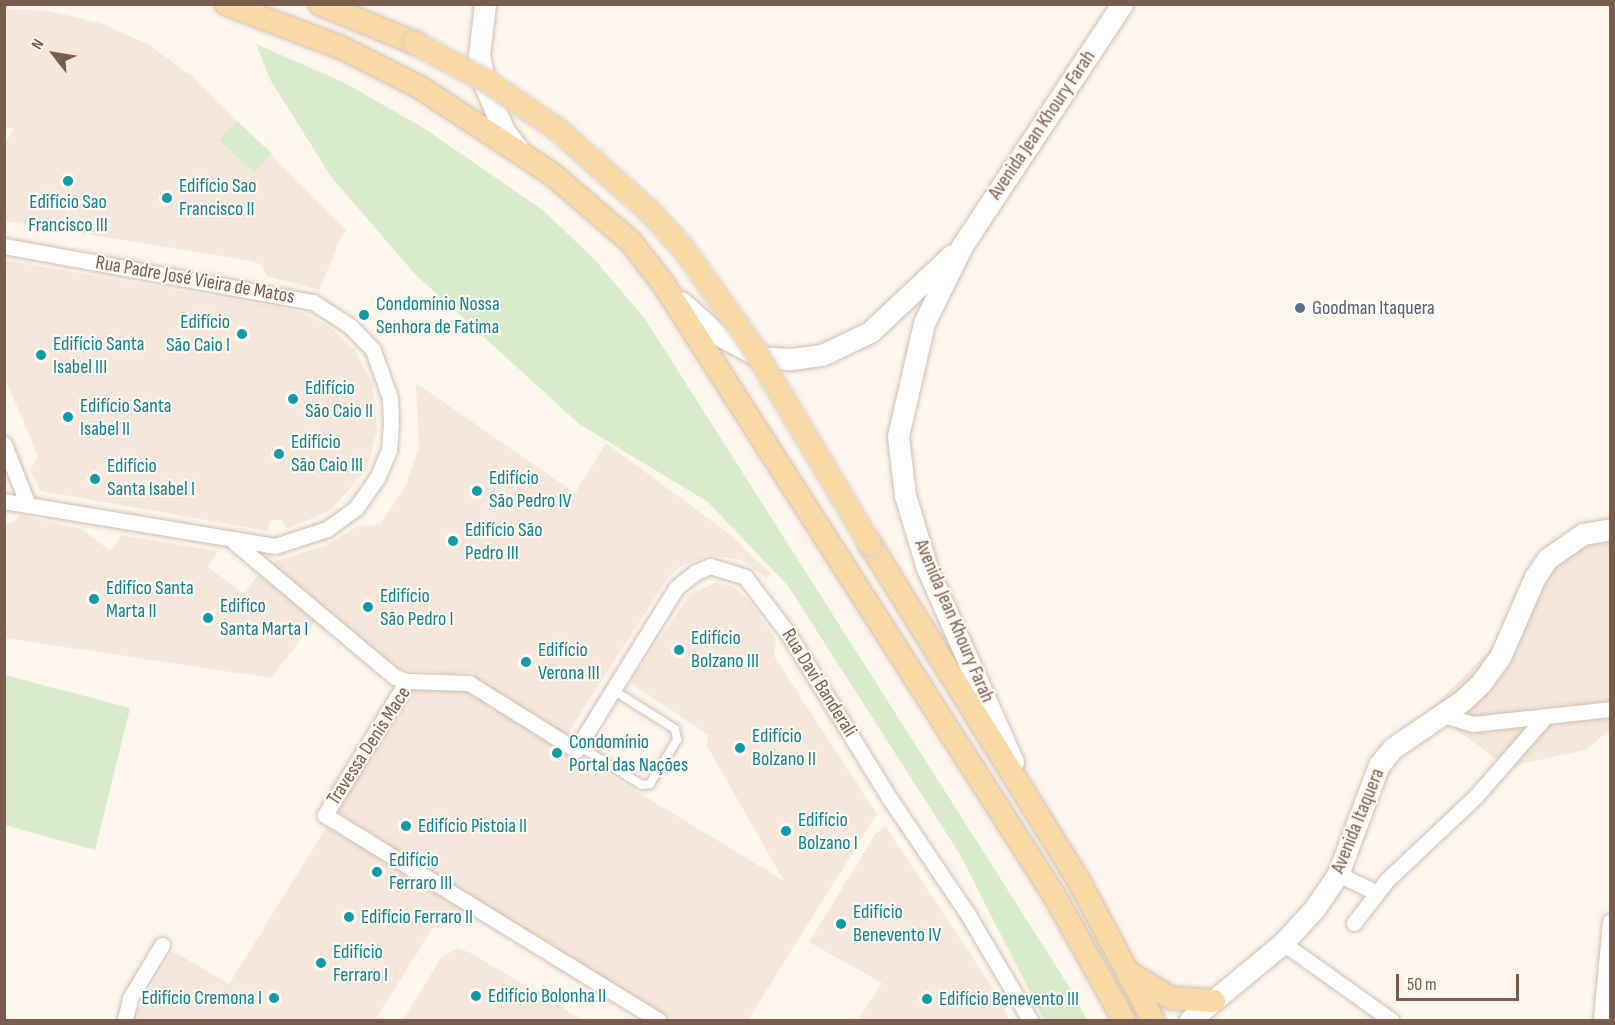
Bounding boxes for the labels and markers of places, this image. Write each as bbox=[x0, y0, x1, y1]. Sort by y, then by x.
marker: Edifício Sao Francisco III bbox=[61, 174, 75, 188]
place label: Edifício Sao Francisco II bbox=[179, 174, 256, 221]
place label: Edifício Sao Francisco III bbox=[28, 191, 108, 238]
marker: Edifício Sao Francisco II bbox=[160, 191, 174, 205]
place label: Condomínio Nossa Senhora de Fatima bbox=[376, 292, 500, 339]
place label: Goodman Itaquera bbox=[1312, 296, 1435, 320]
marker: Goodman Itaquera bbox=[1293, 301, 1307, 315]
marker: Condomínio Nossa Senhora de Fatima bbox=[357, 308, 371, 322]
place label: Edifício São Caio I bbox=[166, 310, 230, 357]
marker: Edifício São Caio I bbox=[235, 327, 249, 341]
place label: Edifício Santa Isabel III bbox=[53, 332, 145, 379]
marker: Edifício Santa Isabel III bbox=[34, 348, 48, 362]
place label: Edifício São Caio II bbox=[305, 376, 373, 423]
marker: Edifício São Caio II bbox=[286, 392, 300, 406]
place label: Edifício Santa Isabel II bbox=[80, 394, 172, 441]
marker: Edifício Santa Isabel II bbox=[61, 410, 75, 424]
place label: Edifício São Caio III bbox=[291, 430, 363, 477]
marker: Edifício São Caio III bbox=[272, 447, 286, 461]
place label: Edifício Santa Isabel I bbox=[107, 455, 195, 502]
place label: Edifício São Pedro IV bbox=[489, 467, 571, 514]
marker: Edifício Santa Isabel I bbox=[88, 472, 102, 486]
marker: Edifício São Pedro IV bbox=[470, 484, 484, 498]
place label: Edifício São Pedro III bbox=[465, 518, 542, 565]
marker: Edifício São Pedro III bbox=[446, 534, 460, 548]
place label: Edifíco Santa Marta II bbox=[106, 576, 194, 623]
place label: Edifício São Pedro I bbox=[380, 584, 453, 631]
marker: Edifíco Santa Marta II bbox=[87, 592, 101, 606]
place label: Edifíco Santa Marta I bbox=[220, 594, 308, 641]
marker: Edifício São Pedro I bbox=[361, 600, 375, 614]
marker: Edifíco Santa Marta I bbox=[201, 611, 215, 625]
place label: Edifício Bolzano III bbox=[691, 626, 759, 673]
place label: Edifício Verona III bbox=[538, 638, 600, 685]
marker: Edifício Bolzano III bbox=[672, 643, 686, 657]
marker: Edifício Verona III bbox=[519, 655, 533, 669]
place label: Edifício Bolzano II bbox=[752, 724, 816, 771]
place label: Condomínio Portal das Nações bbox=[569, 730, 688, 777]
marker: Edifício Bolzano II bbox=[733, 741, 747, 755]
marker: Condomínio Portal das Nações bbox=[550, 746, 564, 760]
place label: Edifício Bolzano I bbox=[798, 808, 858, 855]
place label: Edifício Pistoia II bbox=[418, 814, 527, 838]
marker: Edifício Pistoia II bbox=[399, 819, 413, 833]
marker: Edifício Bolzano I bbox=[779, 824, 793, 838]
place label: Edifício Ferraro III bbox=[389, 849, 452, 896]
marker: Edifício Ferraro III bbox=[370, 865, 384, 879]
place label: Edifício Benevento IV bbox=[853, 900, 941, 947]
place label: Edifício Ferraro II bbox=[361, 905, 473, 929]
marker: Edifício Ferraro II bbox=[342, 910, 356, 924]
marker: Edifício Benevento IV bbox=[834, 917, 848, 931]
place label: Edifício Ferraro I bbox=[333, 940, 388, 987]
marker: Edifício Ferraro I bbox=[314, 956, 328, 970]
place label: Edifício Bolonha II bbox=[488, 984, 606, 1008]
place label: Edifício Cremona I bbox=[141, 986, 262, 1010]
place label: Edifício Benevento III bbox=[939, 987, 1079, 1011]
marker: Edifício Bolonha II bbox=[469, 989, 483, 1003]
marker: Edifício Cremona I bbox=[267, 991, 281, 1005]
marker: Edifício Benevento III bbox=[920, 992, 934, 1006]

